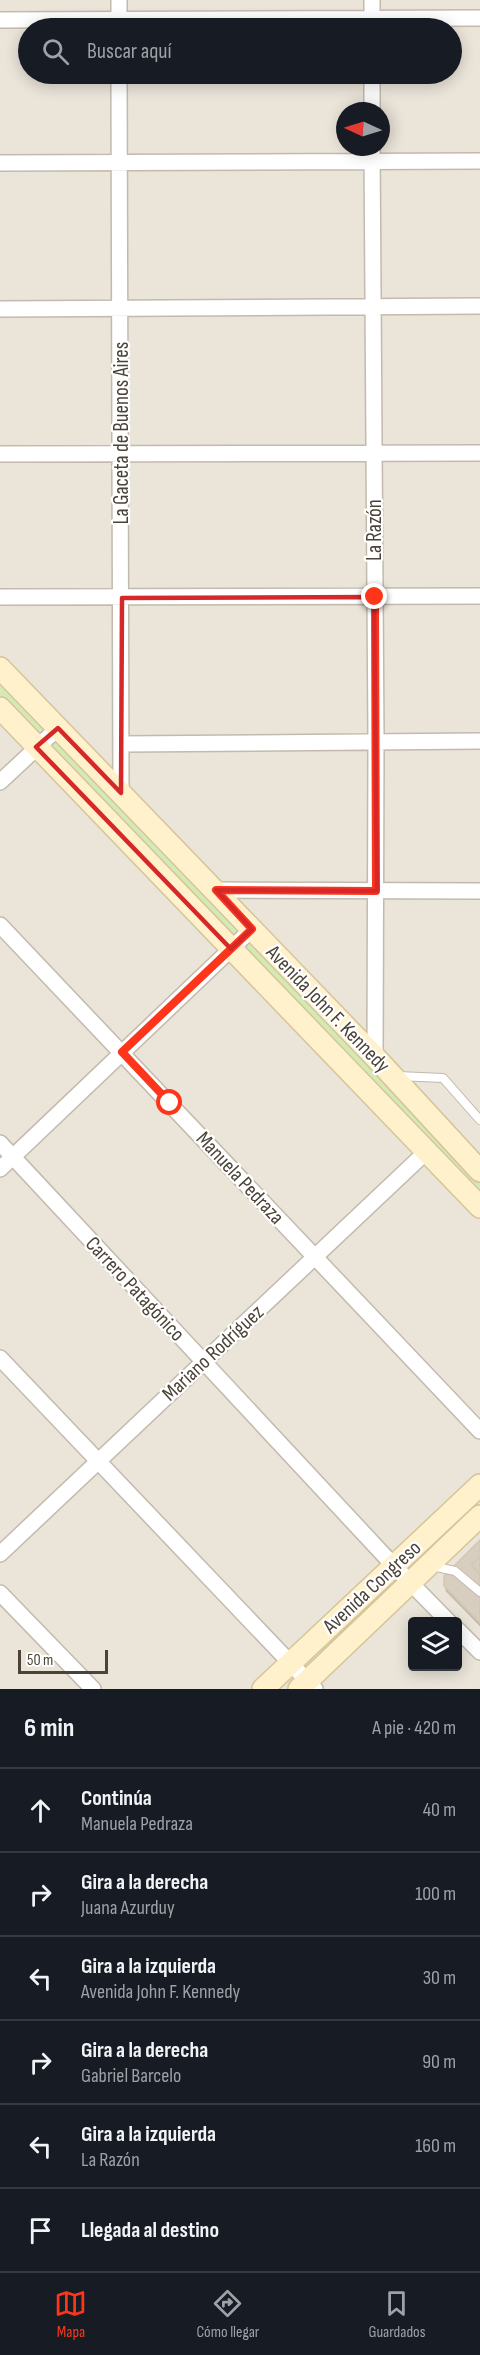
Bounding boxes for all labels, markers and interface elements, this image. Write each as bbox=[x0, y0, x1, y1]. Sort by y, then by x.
search box bbox=[18, 18, 462, 84]
icon: search bbox=[39, 35, 72, 68]
text: Buscar aquí bbox=[87, 38, 172, 65]
north arrow bbox=[336, 102, 390, 156]
street label: La Gaceta de Buenos Aires bbox=[109, 342, 134, 524]
street label: La Razón bbox=[362, 499, 387, 561]
route end bbox=[361, 583, 387, 609]
street label: Avenida John F. Kennedy bbox=[260, 939, 395, 1078]
route start bbox=[156, 1089, 182, 1115]
street label: Manuela Pedraza bbox=[191, 1126, 289, 1230]
street label: Carrero Patagónico bbox=[80, 1232, 190, 1346]
street label: Mariano Rodríguez bbox=[157, 1299, 269, 1406]
street label: Avenida Congreso bbox=[317, 1535, 426, 1639]
map controls bbox=[408, 1617, 462, 1671]
button: layers bbox=[408, 1617, 462, 1671]
scale bar bbox=[18, 1647, 108, 1674]
text: 50 m bbox=[27, 1651, 53, 1670]
text: 6 min bbox=[24, 1713, 74, 1744]
text: A pie · 420 m bbox=[372, 1716, 456, 1740]
text: Continúa bbox=[81, 1785, 152, 1812]
icon: ahead bbox=[24, 1794, 57, 1827]
text: 40 m bbox=[423, 1798, 456, 1822]
text: Manuela Pedraza bbox=[81, 1812, 193, 1836]
text: Gira a la derecha bbox=[81, 1869, 208, 1896]
icon: right bbox=[24, 1878, 57, 1911]
text: 100 m bbox=[415, 1882, 456, 1906]
text: Juana Azurduy bbox=[81, 1896, 175, 1920]
text: Gira a la izquierda bbox=[81, 1953, 216, 1980]
icon: left bbox=[24, 1962, 57, 1995]
text: 30 m bbox=[423, 1966, 456, 1990]
text: Avenida John F. Kennedy bbox=[81, 1980, 240, 2004]
text: Gira a la derecha bbox=[81, 2037, 208, 2064]
icon: right bbox=[24, 2046, 57, 2079]
text: 90 m bbox=[422, 2050, 456, 2074]
text: Gabriel Barcelo bbox=[81, 2064, 181, 2088]
text: Gira a la izquierda bbox=[81, 2121, 216, 2148]
icon: left bbox=[24, 2130, 57, 2163]
text: 160 m bbox=[415, 2134, 456, 2158]
text: La Razón bbox=[81, 2148, 140, 2172]
icon: arrive bbox=[24, 2214, 57, 2247]
text: Llegada al destino bbox=[81, 2217, 219, 2244]
tab: Mapa bbox=[54, 2287, 87, 2342]
tab: Cómo llegar bbox=[196, 2287, 259, 2342]
tab: Guardados bbox=[368, 2287, 426, 2342]

